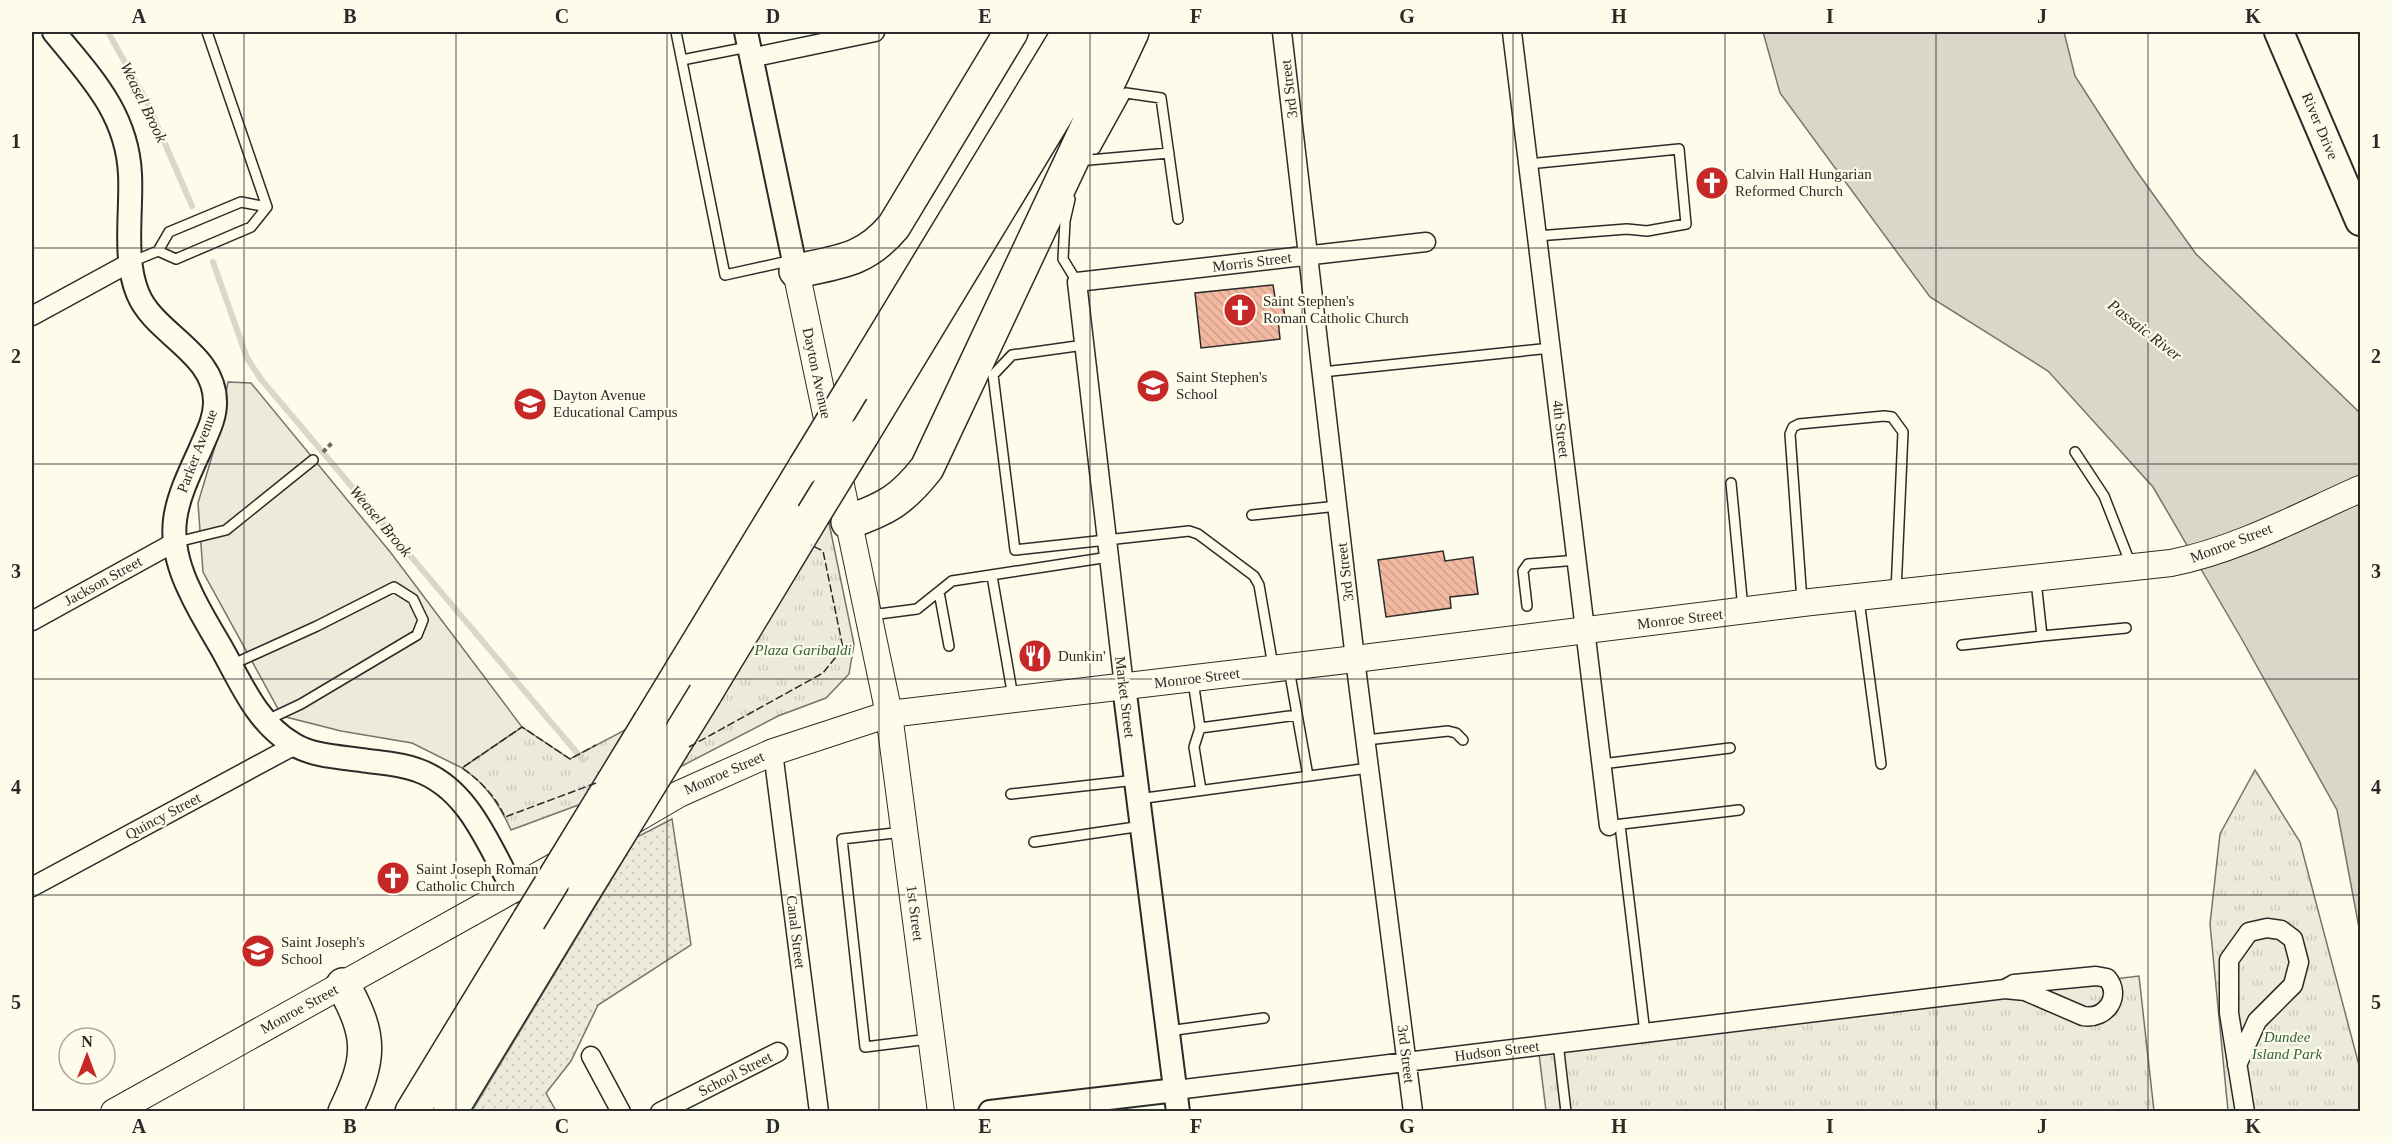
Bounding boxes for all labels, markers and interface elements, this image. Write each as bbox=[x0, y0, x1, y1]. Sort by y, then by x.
text: A bbox=[132, 5, 147, 27]
text: B bbox=[343, 5, 357, 27]
text: C bbox=[555, 5, 569, 27]
text: D bbox=[766, 5, 780, 27]
text: E bbox=[978, 5, 992, 27]
text: F bbox=[1190, 5, 1202, 27]
text: G bbox=[1399, 5, 1415, 27]
text: H bbox=[1611, 5, 1627, 27]
text: I bbox=[1826, 5, 1834, 27]
text: J bbox=[2037, 5, 2047, 27]
text: K bbox=[2245, 5, 2261, 27]
street label: 3rd Street bbox=[1277, 58, 1301, 119]
water label: Weasel Brook bbox=[117, 59, 171, 146]
street label: River Drive bbox=[2299, 90, 2341, 162]
text: 1 bbox=[11, 130, 21, 152]
text: 1 bbox=[2371, 130, 2381, 152]
church icon: Calvin Hall Hungarian Reformed Church bbox=[1694, 165, 1730, 201]
place label: Calvin Hall Hungarian Reformed Church bbox=[1735, 166, 1872, 199]
street label: Morris Street bbox=[1212, 249, 1293, 275]
church icon: Saint Stephen's Roman Catholic Church bbox=[1222, 292, 1258, 328]
place label: Saint Stephen's Roman Catholic Church bbox=[1263, 293, 1409, 326]
water label: Passaic River bbox=[2104, 295, 2186, 364]
street label: Dayton Avenue bbox=[800, 326, 835, 420]
text: 2 bbox=[11, 345, 21, 367]
text: 2 bbox=[2371, 345, 2381, 367]
school or university icon: Saint Stephen's School bbox=[1135, 368, 1171, 404]
place label: Saint Stephen's School bbox=[1176, 369, 1268, 402]
school or university icon: Dayton Avenue Educational Campus bbox=[512, 386, 548, 422]
place label: Dayton Avenue Educational Campus bbox=[553, 387, 678, 420]
street label: 4th Street bbox=[1550, 399, 1573, 460]
street label: Parker Avenue bbox=[174, 407, 220, 495]
water label: Weasel Brook bbox=[346, 482, 416, 561]
street label: Monroe Street bbox=[2188, 520, 2275, 566]
street label: 3rd Street bbox=[1333, 541, 1357, 602]
street label: Jackson Street bbox=[61, 553, 145, 609]
text: 3 bbox=[11, 560, 21, 582]
text: 3 bbox=[2371, 560, 2381, 582]
street label: Monroe Street bbox=[1636, 606, 1725, 632]
restaurant icon: Dunkin' bbox=[1017, 638, 1053, 674]
park label: Plaza Garibaldi bbox=[753, 642, 852, 658]
place label: Dunkin' bbox=[1058, 648, 1106, 664]
street label: Market Street bbox=[1112, 655, 1138, 740]
street label: Monroe Street bbox=[1153, 665, 1242, 691]
street label: Monroe Street bbox=[681, 748, 767, 798]
text: 4 bbox=[11, 776, 21, 798]
text: 4 bbox=[2371, 776, 2381, 798]
street label: Quincy Street bbox=[123, 789, 204, 843]
church icon: Saint Joseph Roman Catholic Church bbox=[375, 860, 411, 896]
place label: Saint Joseph Roman Catholic Church bbox=[416, 861, 539, 894]
street label: 1st Street bbox=[904, 884, 926, 943]
street label: Canal Street bbox=[784, 894, 809, 970]
school or university icon: Saint Joseph's School bbox=[240, 933, 276, 969]
place label: Saint Joseph's School bbox=[281, 934, 365, 967]
street label: Monroe Street bbox=[257, 981, 341, 1037]
text: 5 bbox=[11, 991, 21, 1013]
text: 5 bbox=[2371, 991, 2381, 1013]
street label: 3rd Street bbox=[1394, 1024, 1418, 1085]
north arrow bbox=[57, 1026, 117, 1086]
park label: Dundee Island Park bbox=[2251, 1029, 2323, 1062]
text: N bbox=[81, 1033, 93, 1050]
street label: Hudson Street bbox=[1454, 1038, 1541, 1064]
street label: School Street bbox=[696, 1048, 775, 1099]
text: A bbox=[132, 1115, 147, 1137]
text: B bbox=[343, 1115, 357, 1137]
text: C bbox=[555, 1115, 569, 1137]
text: D bbox=[766, 1115, 780, 1137]
text: E bbox=[978, 1115, 992, 1137]
text: F bbox=[1190, 1115, 1202, 1137]
text: G bbox=[1399, 1115, 1415, 1137]
text: H bbox=[1611, 1115, 1627, 1137]
text: I bbox=[1826, 1115, 1834, 1137]
text: J bbox=[2037, 1115, 2047, 1137]
text: K bbox=[2245, 1115, 2261, 1137]

